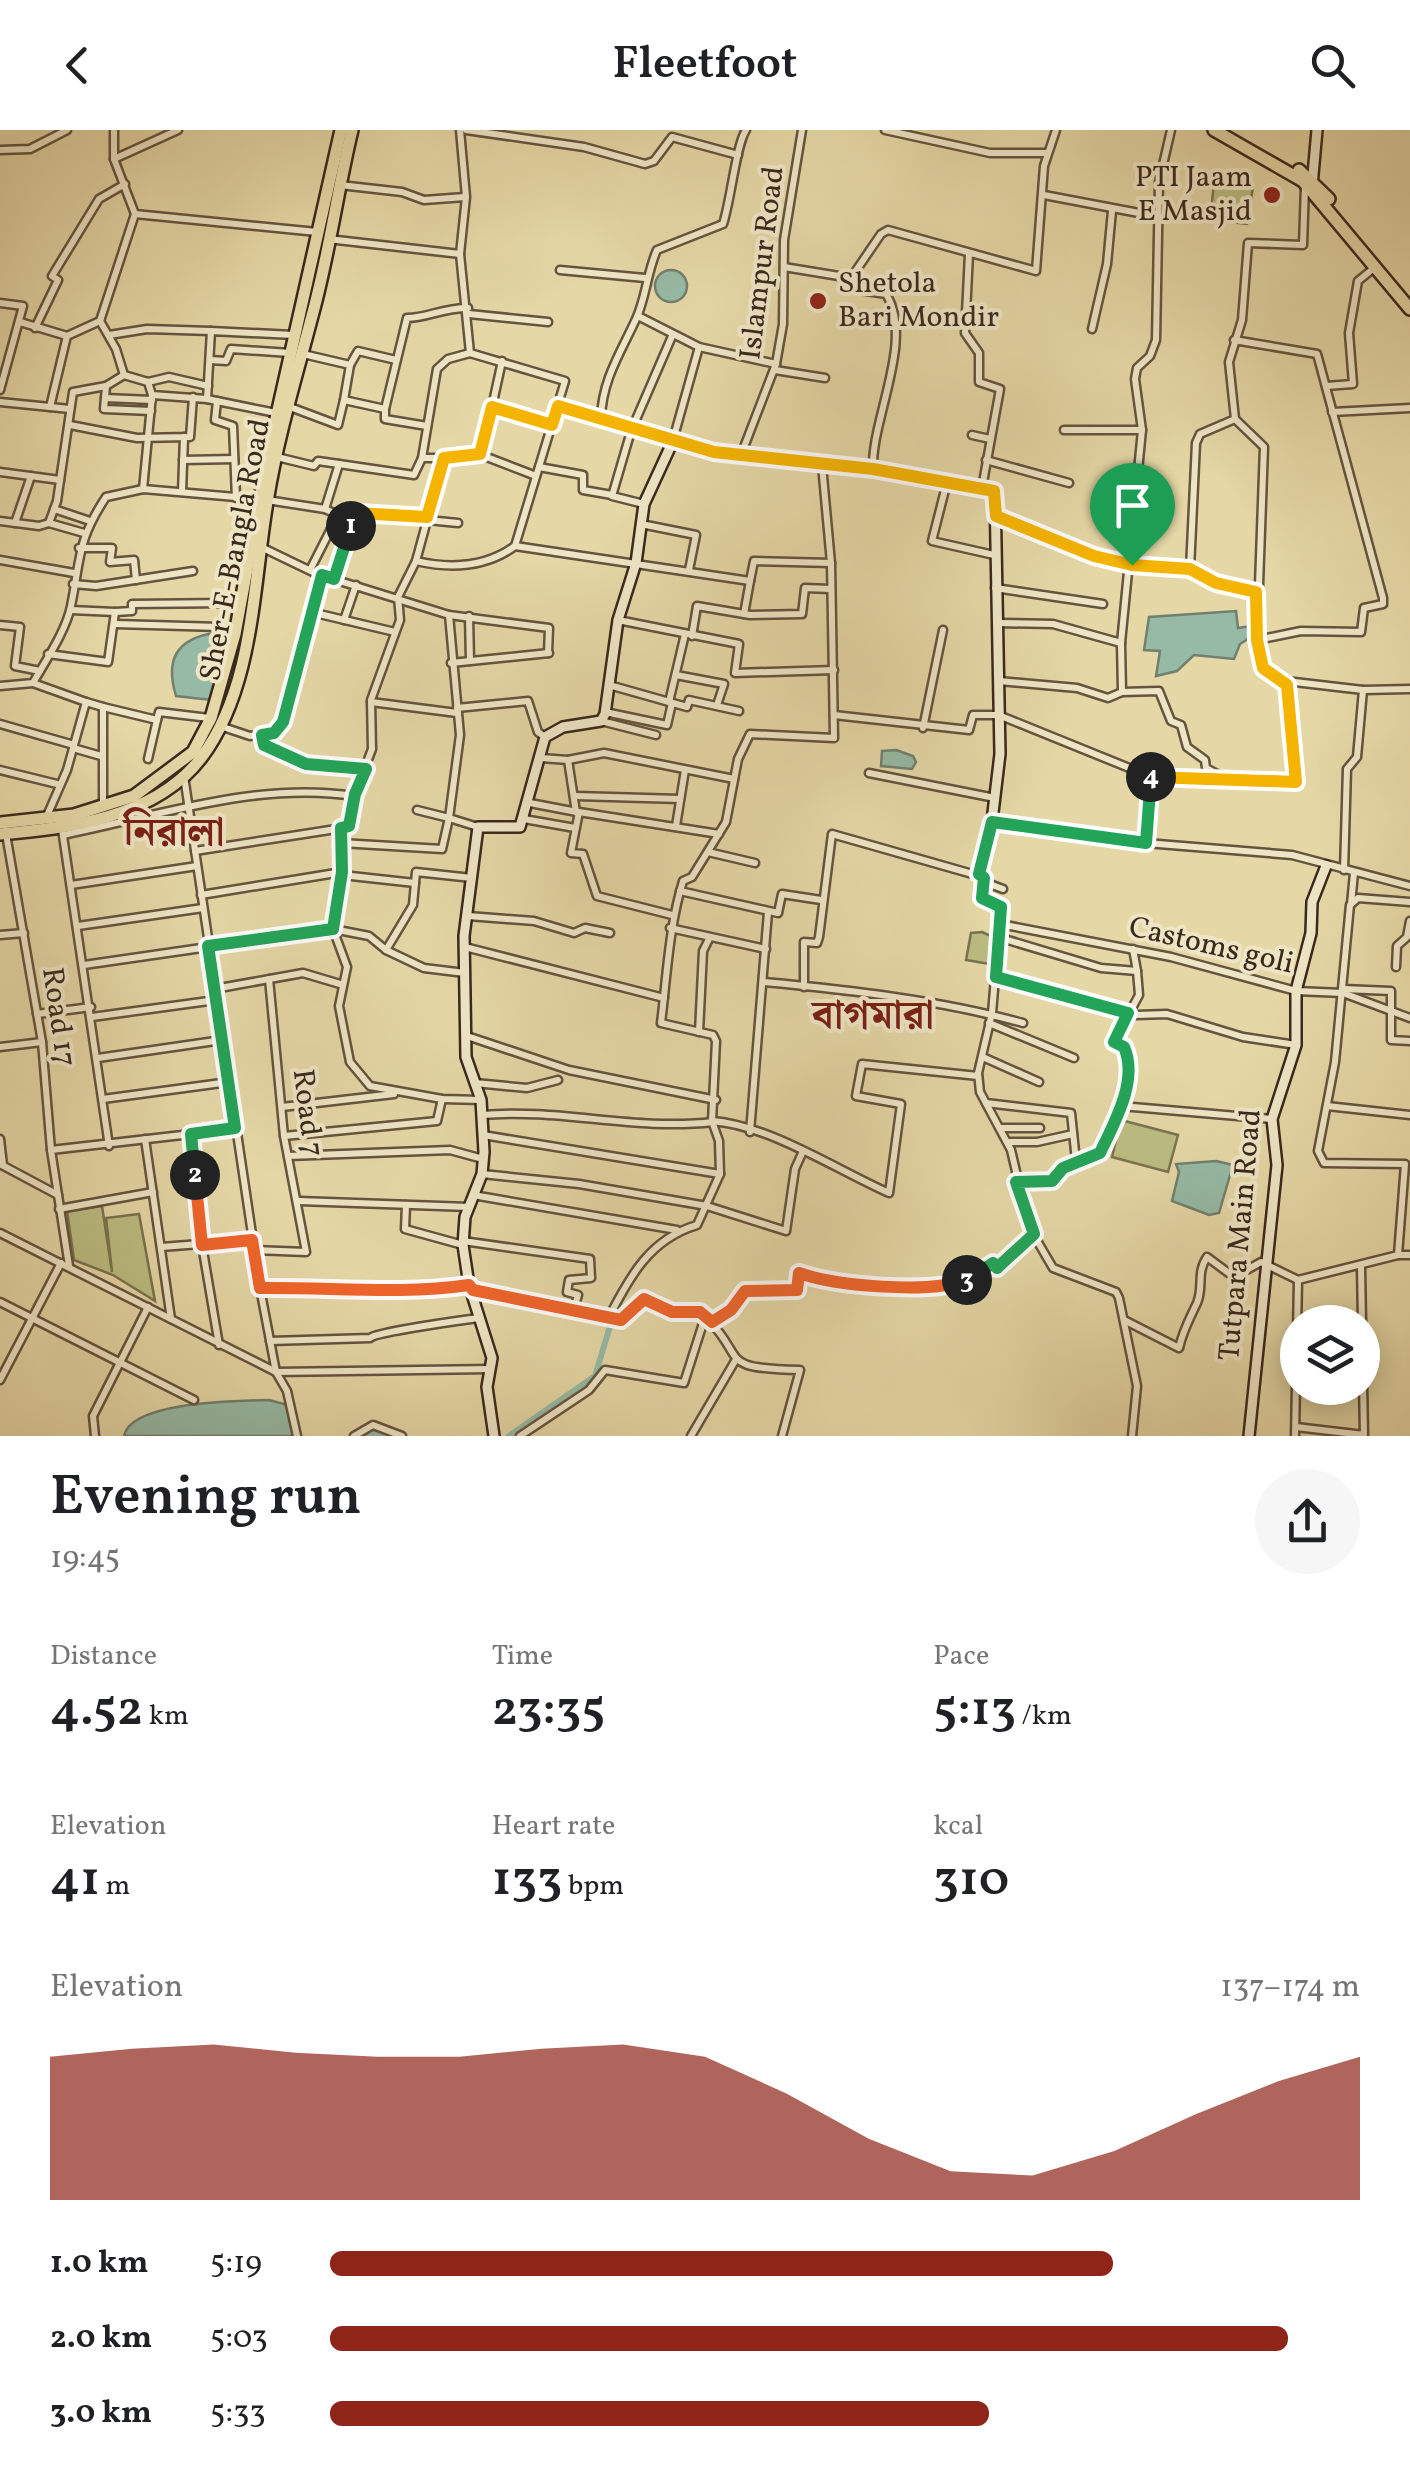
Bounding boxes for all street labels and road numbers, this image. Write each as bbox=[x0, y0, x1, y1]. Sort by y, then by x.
street label: Islampur Road bbox=[730, 164, 796, 362]
street label: Sher-E-Bangla Road bbox=[190, 415, 282, 685]
street label: Castoms goli bbox=[1124, 907, 1298, 985]
street label: Road 17 bbox=[30, 965, 86, 1069]
street label: Road 7 bbox=[281, 1067, 333, 1159]
street label: Tutpara Main Road bbox=[1209, 1107, 1273, 1363]

